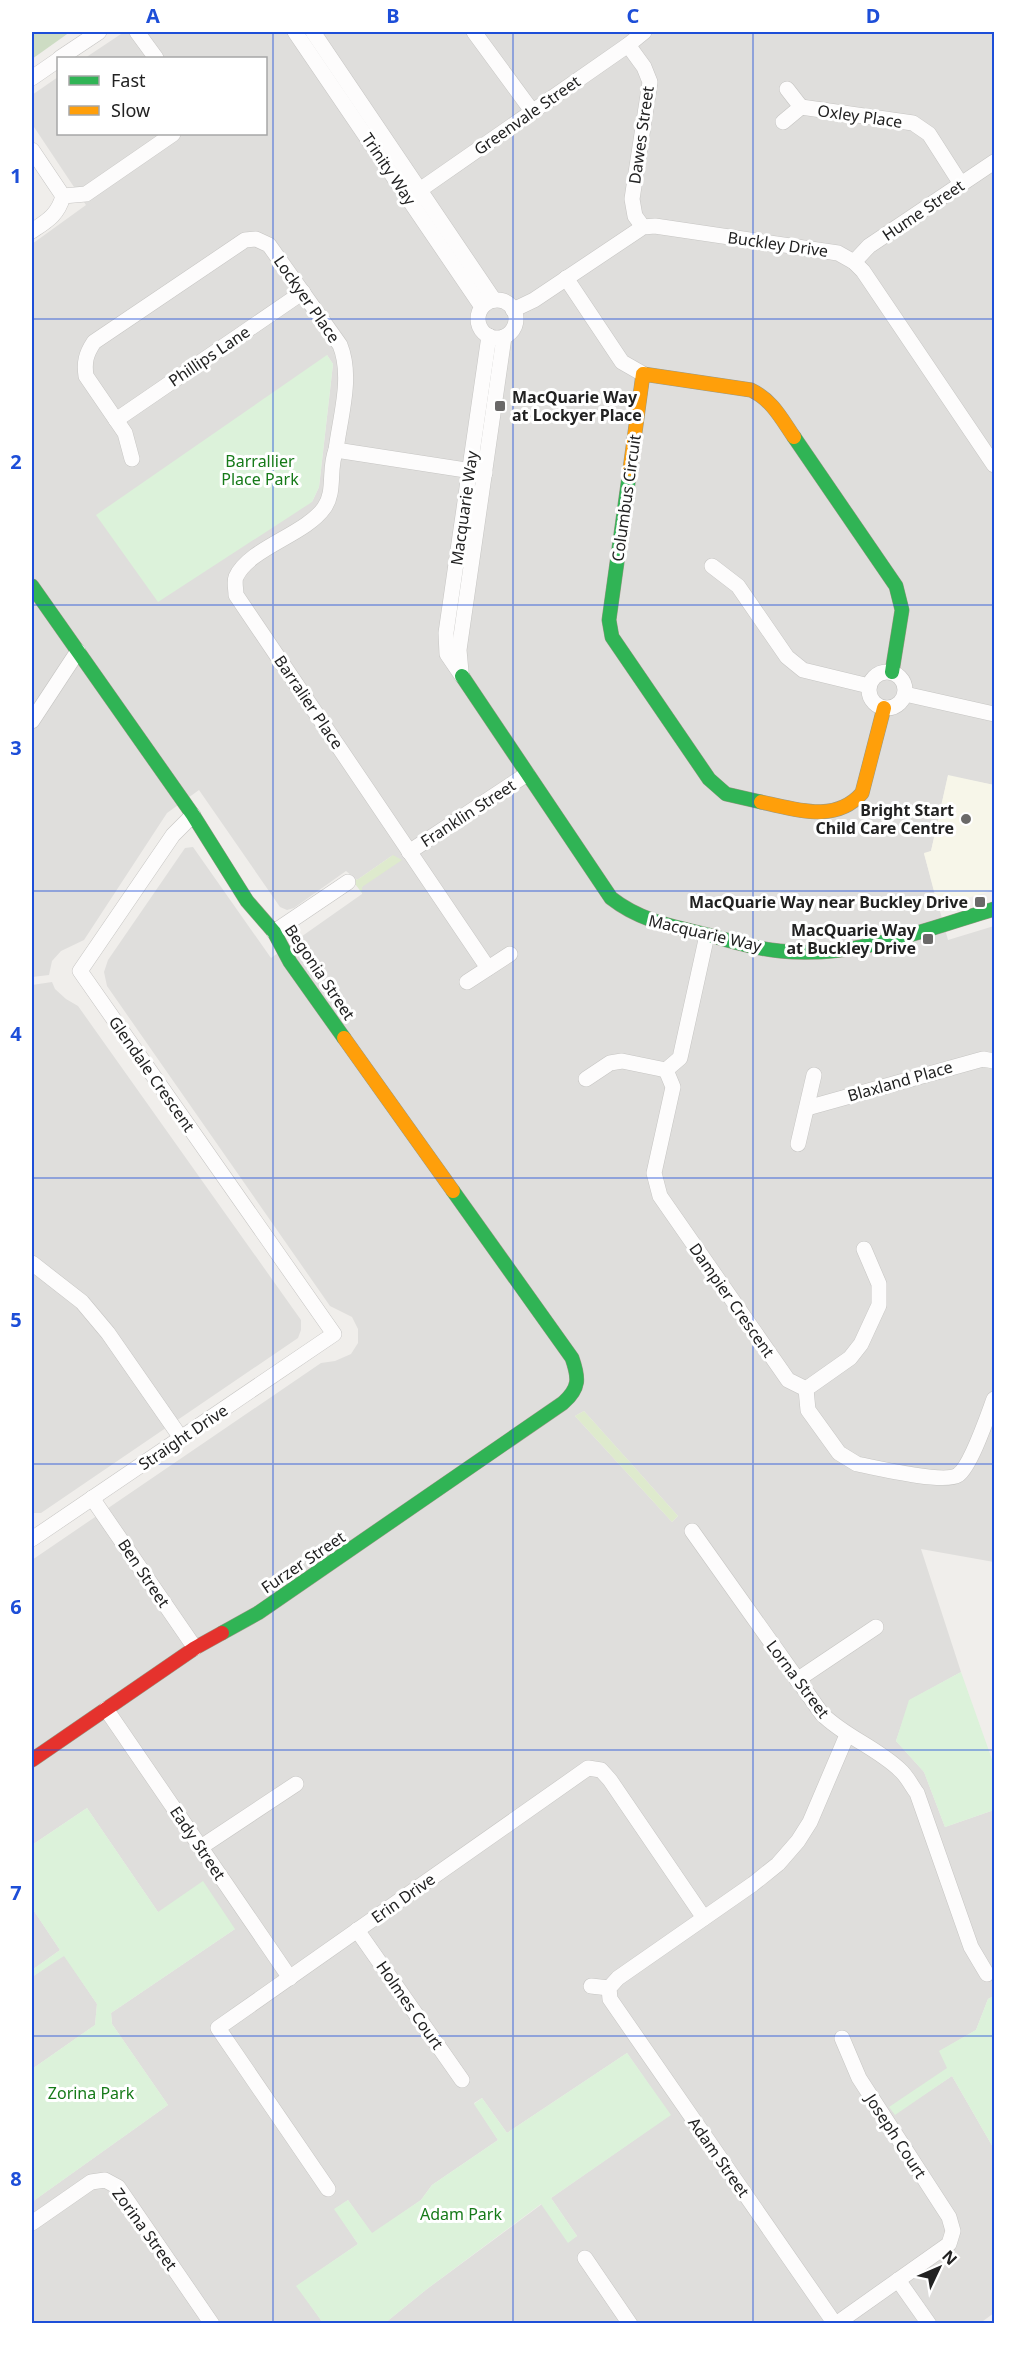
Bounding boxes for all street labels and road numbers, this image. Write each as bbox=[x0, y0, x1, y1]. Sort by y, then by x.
street label: Greenvale Street bbox=[470, 70, 585, 160]
street label: Dawes Street bbox=[623, 84, 659, 185]
street label: Oxley Place bbox=[816, 99, 904, 133]
street label: Trinity Way bbox=[357, 129, 422, 210]
street label: Hume Street bbox=[878, 174, 969, 246]
street label: Buckley Drive bbox=[726, 226, 830, 262]
street label: Lockyer Place bbox=[269, 251, 345, 347]
street label: Phillips Lane bbox=[164, 321, 254, 391]
street label: Columbus Circuit bbox=[606, 433, 646, 563]
street label: Macquarie Way bbox=[445, 448, 483, 567]
street label: Barralier Place bbox=[269, 651, 349, 753]
street label: Franklin Street bbox=[416, 774, 520, 852]
street label: Macquarie Way bbox=[646, 909, 765, 957]
street label: Begonia Street bbox=[280, 920, 360, 1024]
street label: Glendale Crescent bbox=[104, 1012, 200, 1136]
street label: Blaxland Place bbox=[845, 1055, 955, 1107]
street label: Dampier Crescent bbox=[684, 1238, 780, 1362]
street label: Straight Drive bbox=[134, 1399, 232, 1475]
street label: Furzer Street bbox=[257, 1526, 349, 1598]
street label: Ben Street bbox=[113, 1534, 175, 1612]
street label: Lorna Street bbox=[761, 1635, 835, 1723]
street label: Eady Street bbox=[165, 1802, 231, 1884]
street label: Erin Drive bbox=[367, 1868, 439, 1928]
street label: Holmes Court bbox=[371, 1956, 449, 2054]
street label: Joseph Court bbox=[859, 2088, 932, 2183]
street label: Adam Street bbox=[683, 2113, 755, 2202]
street label: Zorina Street bbox=[108, 2183, 183, 2275]

